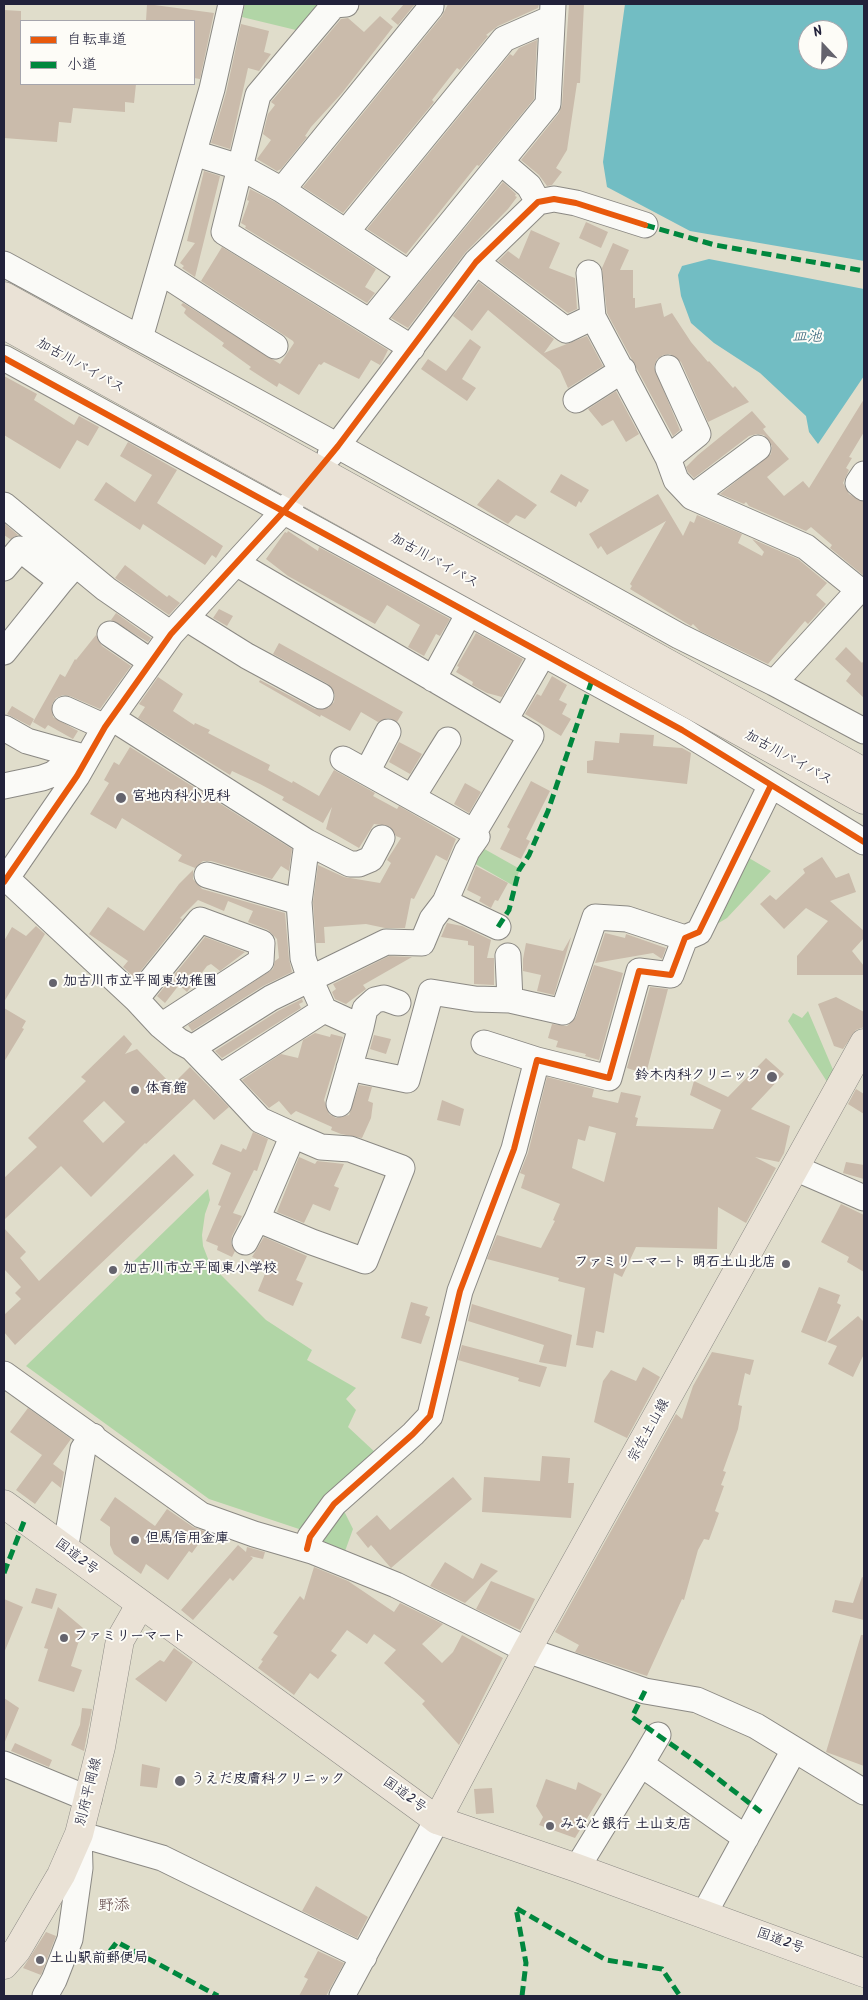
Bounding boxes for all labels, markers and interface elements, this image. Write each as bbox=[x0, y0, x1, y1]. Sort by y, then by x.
legend bbox=[20, 20, 195, 85]
north arrow bbox=[798, 20, 848, 70]
text: N bbox=[810, 20, 826, 44]
text: 自転車道 bbox=[67, 28, 127, 52]
text: 小道 bbox=[67, 53, 97, 77]
water label: 皿池 bbox=[792, 329, 822, 347]
street label: 加古川バイパス bbox=[33, 336, 127, 398]
street label: 加古川バイパス bbox=[387, 531, 481, 593]
street label: 加古川バイパス bbox=[741, 728, 835, 790]
place label: 宮地内科小児科 bbox=[132, 790, 230, 806]
marker: 宮地内科小児科 bbox=[114, 791, 128, 805]
place label: 加古川市立平岡東幼稚園 bbox=[63, 975, 217, 991]
marker: 加古川市立平岡東幼稚園 bbox=[47, 977, 59, 989]
place label: 鈴木内科クリニック bbox=[635, 1069, 761, 1085]
marker: 鈴木内科クリニック bbox=[765, 1070, 779, 1084]
place label: 体育館 bbox=[145, 1082, 187, 1098]
marker: 体育館 bbox=[129, 1084, 141, 1096]
place label: ファミリーマート 明石土山北店 bbox=[575, 1256, 776, 1272]
marker: ファミリーマート 明石土山北店 bbox=[780, 1258, 792, 1270]
place label: 加古川市立平岡東小学校 bbox=[123, 1262, 277, 1278]
marker: 加古川市立平岡東小学校 bbox=[107, 1264, 119, 1276]
street label: 宗佐土山線 bbox=[626, 1396, 674, 1466]
place label: 但馬信用金庫 bbox=[145, 1532, 229, 1548]
marker: 但馬信用金庫 bbox=[129, 1534, 141, 1546]
street label: 国道2号 bbox=[51, 1536, 101, 1580]
place label: ファミリーマート bbox=[74, 1630, 186, 1646]
marker: ファミリーマート bbox=[58, 1632, 70, 1644]
street label: 別府平岡線 bbox=[73, 1756, 107, 1828]
place label: うえだ皮膚科クリニック bbox=[191, 1773, 345, 1789]
marker: うえだ皮膚科クリニック bbox=[173, 1774, 187, 1788]
street label: 国道2号 bbox=[379, 1774, 429, 1818]
place label: みなと銀行 土山支店 bbox=[560, 1818, 691, 1834]
marker: みなと銀行 土山支店 bbox=[544, 1820, 556, 1832]
district label: 野添 bbox=[98, 1897, 130, 1917]
street label: 国道2号 bbox=[754, 1926, 806, 1958]
place label: 土山駅前郵便局 bbox=[50, 1952, 148, 1968]
marker: 土山駅前郵便局 bbox=[34, 1954, 46, 1966]

